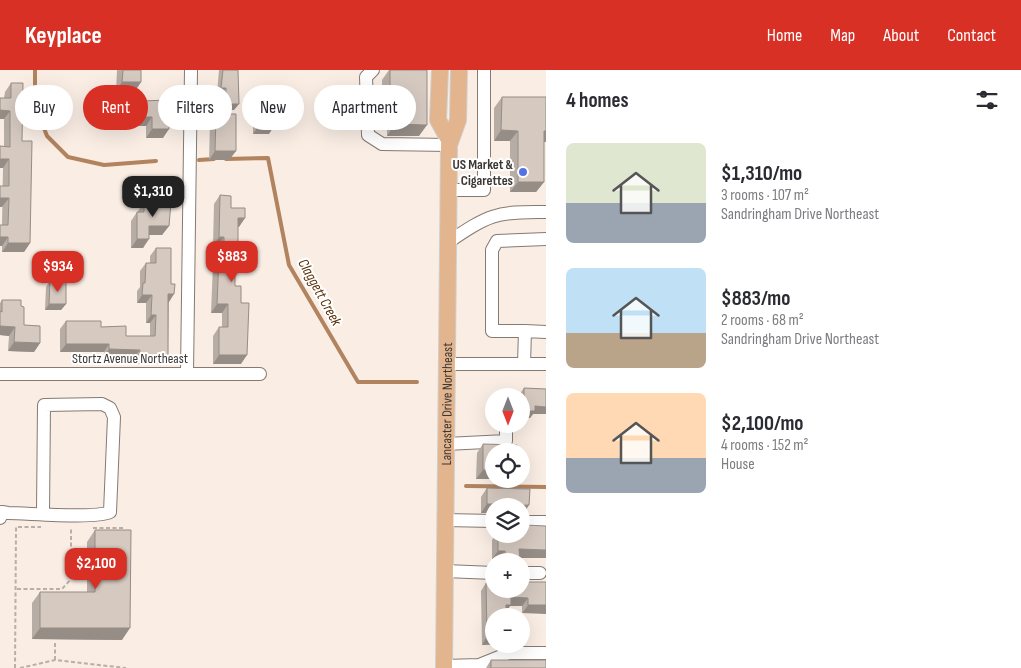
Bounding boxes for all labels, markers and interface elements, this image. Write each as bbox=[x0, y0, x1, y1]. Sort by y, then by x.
text: Keyplace bbox=[25, 21, 102, 50]
text: Home bbox=[767, 25, 802, 46]
text: Map bbox=[830, 25, 855, 46]
text: About bbox=[883, 25, 919, 46]
text: Contact bbox=[947, 25, 996, 46]
chip: Buy bbox=[15, 85, 73, 130]
chip: Rent bbox=[83, 85, 148, 130]
chip: Filters bbox=[158, 85, 232, 130]
chip: New bbox=[242, 85, 304, 130]
chip: Apartment bbox=[314, 85, 416, 130]
icon: filters bbox=[973, 86, 1001, 114]
text: 4 homes bbox=[566, 88, 629, 113]
place label: US Market & Cigarettes bbox=[452, 156, 514, 189]
text: $1,310/mo bbox=[721, 161, 802, 186]
icon: home bbox=[606, 163, 666, 223]
marker: US Market & Cigarettes bbox=[517, 166, 529, 178]
pin: $1,310 bbox=[112, 176, 194, 218]
text: $1,310 bbox=[133, 182, 173, 201]
text: 3 rooms · 107 m² bbox=[721, 186, 809, 205]
text: Sandringham Drive Northeast bbox=[721, 205, 879, 224]
pin: $883 bbox=[202, 240, 262, 283]
text: $883 bbox=[217, 247, 247, 266]
pin: $934 bbox=[28, 250, 88, 293]
water label: Claggett Creek bbox=[293, 255, 346, 329]
text: $934 bbox=[43, 257, 73, 276]
text: $883/mo bbox=[721, 286, 790, 311]
icon: home bbox=[606, 288, 666, 348]
text: 2 rooms · 68 m² bbox=[721, 311, 804, 330]
text: Sandringham Drive Northeast bbox=[721, 330, 879, 349]
street label: Lancaster Drive Northeast bbox=[438, 342, 456, 466]
street label: Stortz Avenue Northeast bbox=[72, 350, 188, 367]
north arrow bbox=[485, 388, 530, 432]
map controls bbox=[485, 388, 530, 653]
text: $2,100/mo bbox=[721, 411, 804, 436]
icon: home bbox=[606, 413, 666, 473]
text: 4 rooms · 152 m² bbox=[721, 436, 809, 455]
button: locate bbox=[485, 443, 530, 488]
text: House bbox=[721, 455, 755, 474]
button: layers bbox=[485, 498, 530, 543]
pin: $2,100 bbox=[55, 548, 137, 590]
button: + bbox=[485, 553, 530, 598]
text: $2,100 bbox=[76, 554, 116, 573]
button: − bbox=[485, 608, 530, 653]

